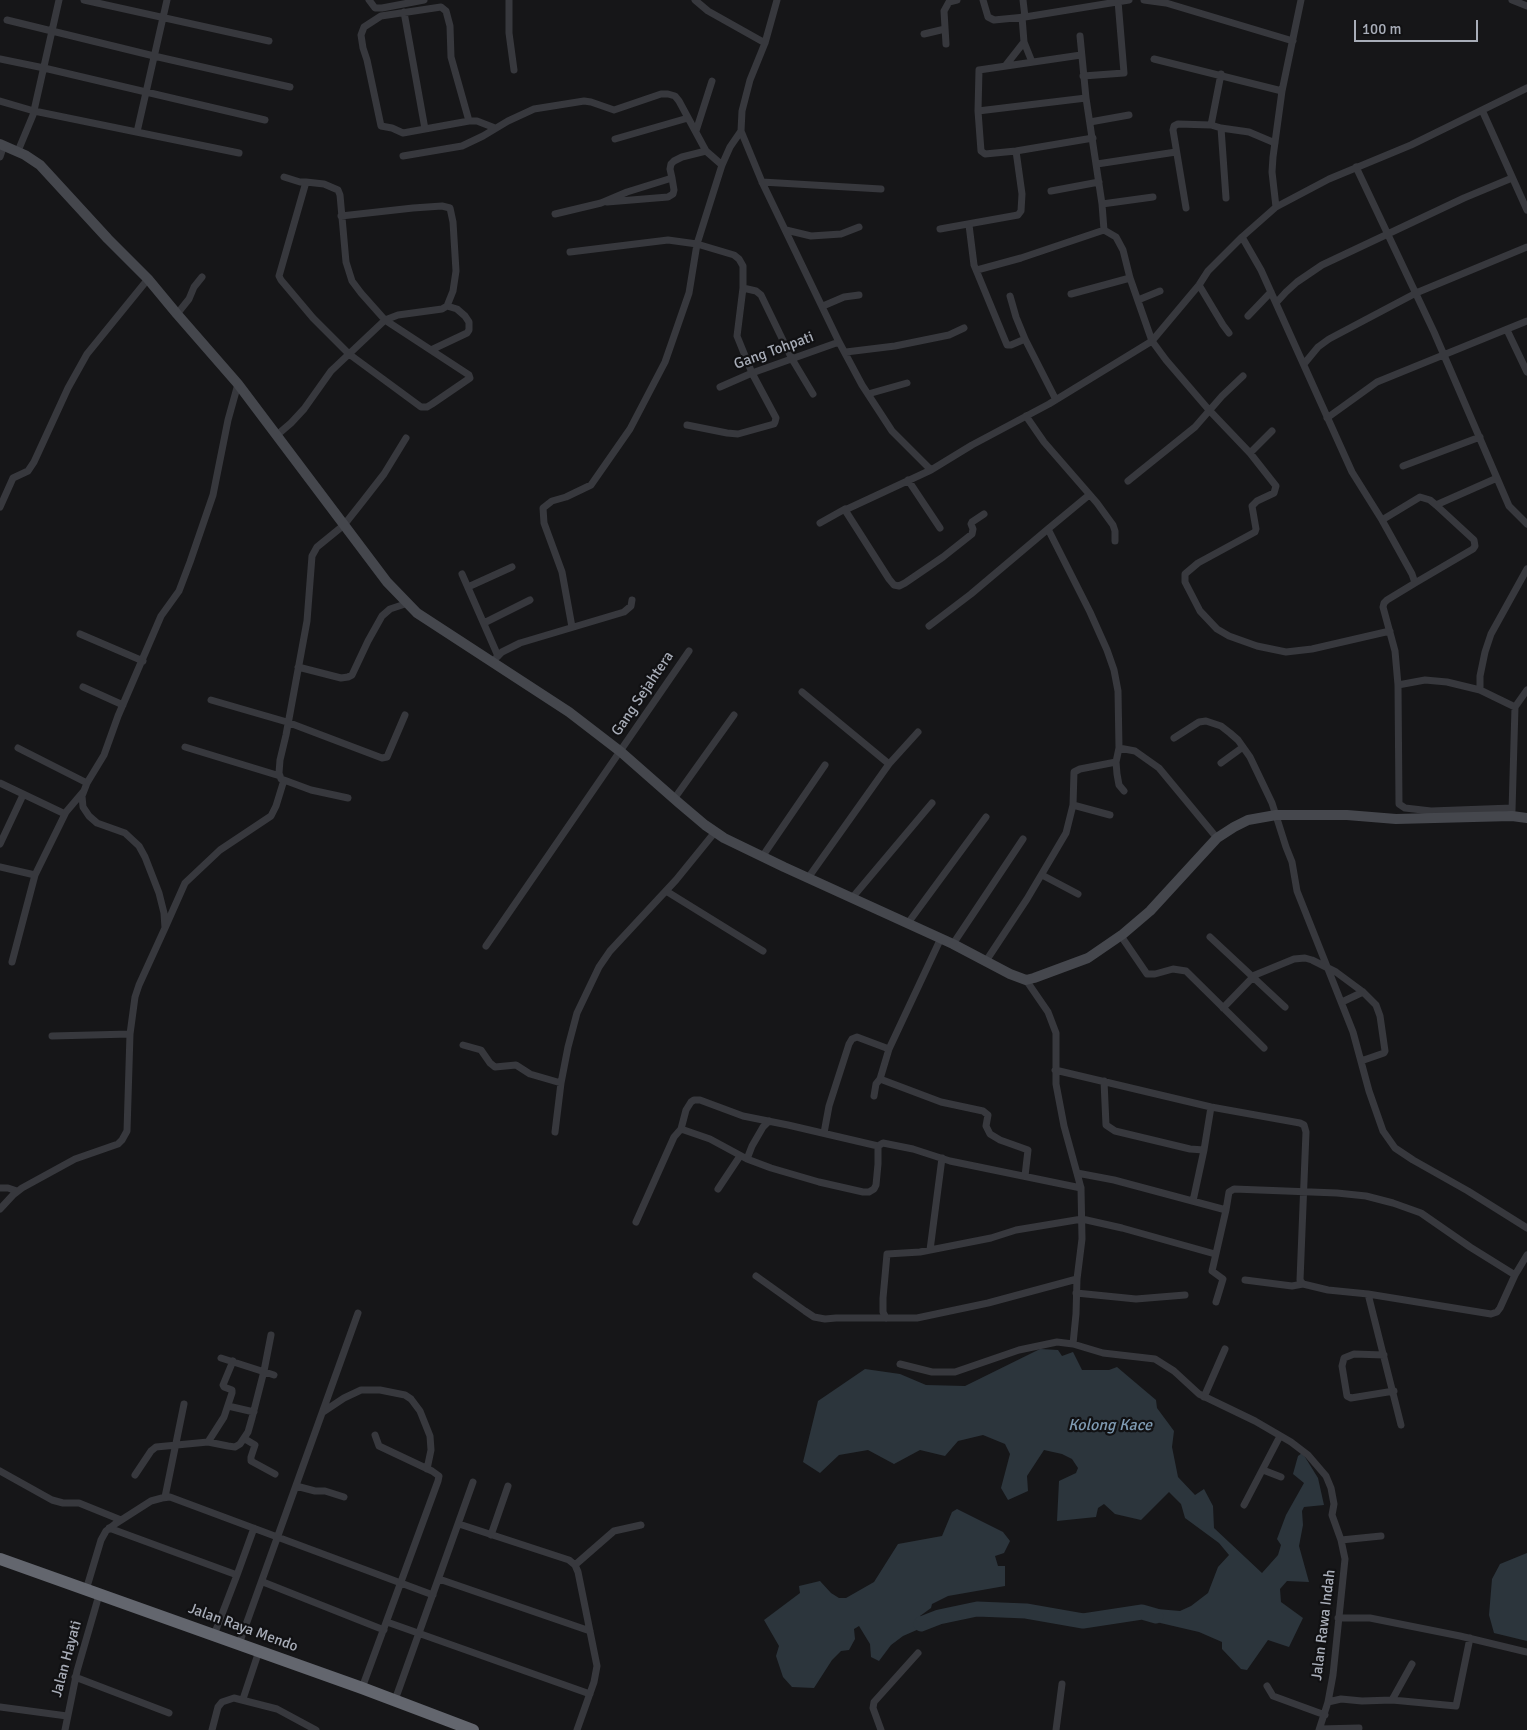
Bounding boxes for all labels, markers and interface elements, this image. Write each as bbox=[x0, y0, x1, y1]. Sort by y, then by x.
scale bar bbox=[1357, 10, 1481, 42]
text: 100 m bbox=[1362, 20, 1402, 38]
street label: Gang Tohpati bbox=[732, 328, 816, 374]
street label: Gang Sejahtera bbox=[608, 648, 678, 740]
water label: Kolong Kace bbox=[1068, 1416, 1152, 1436]
street label: Jalan Rawa Indah bbox=[1308, 1568, 1340, 1682]
street label: Jalan Raya Mendo bbox=[186, 1600, 300, 1656]
street label: Jalan Hayati bbox=[48, 1619, 86, 1699]

